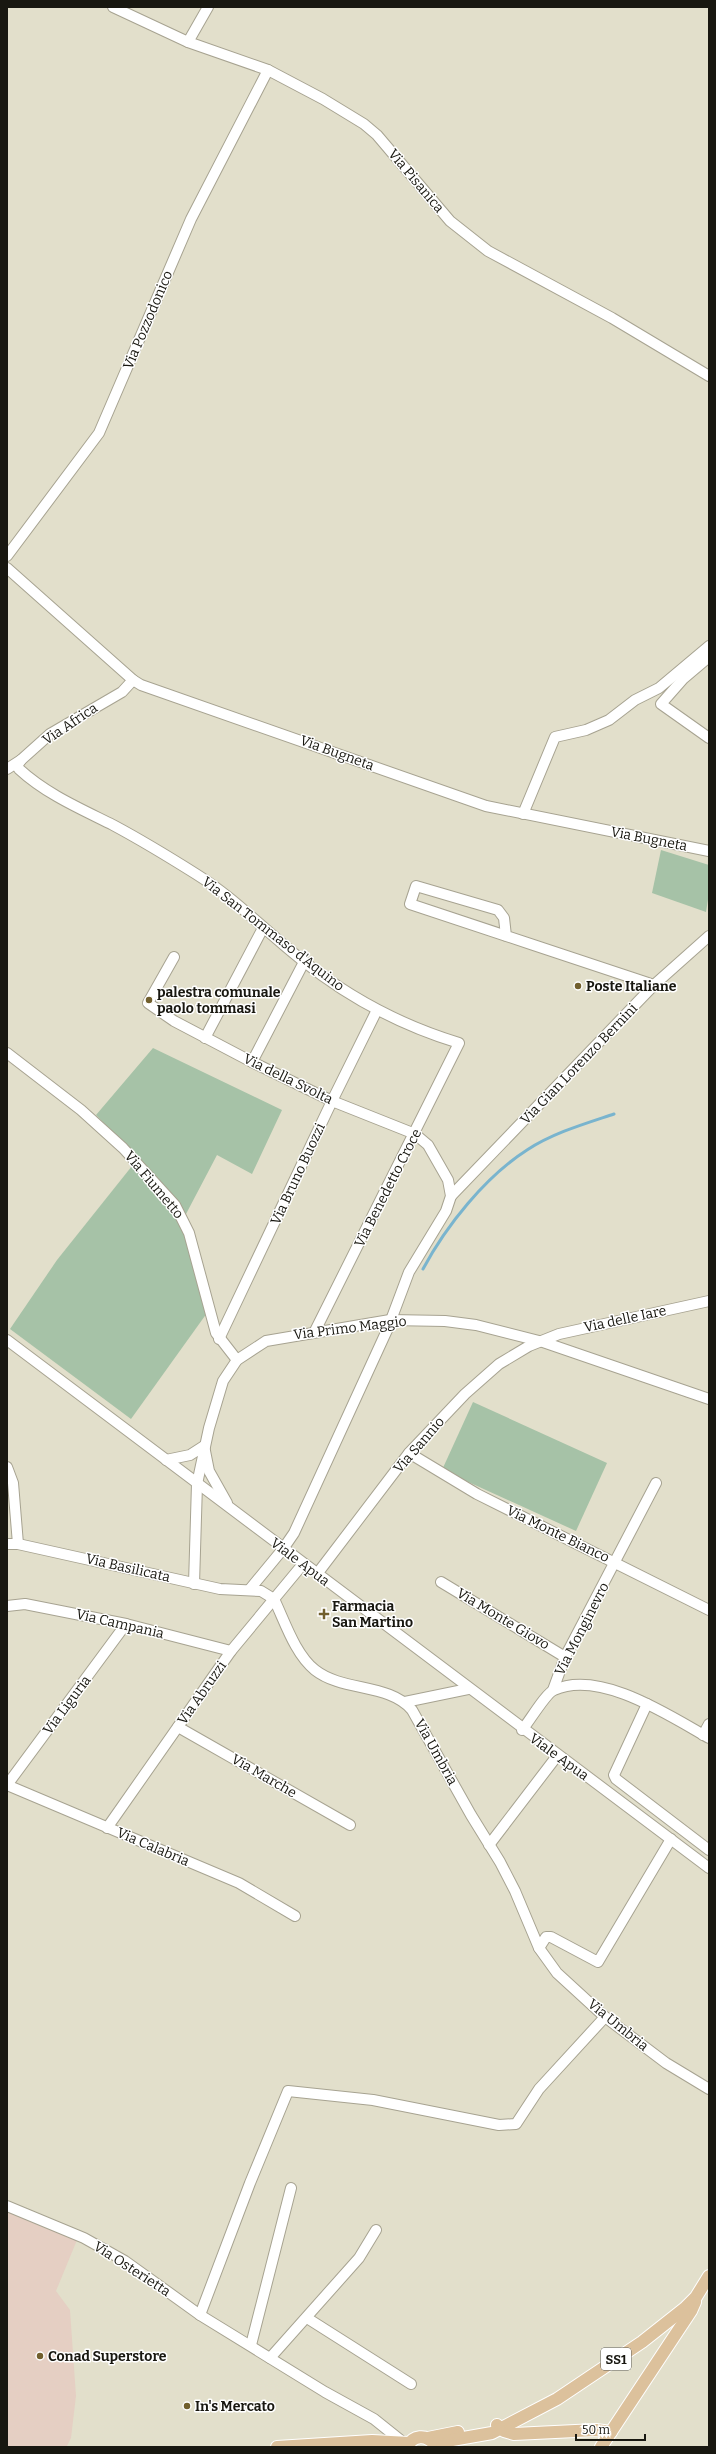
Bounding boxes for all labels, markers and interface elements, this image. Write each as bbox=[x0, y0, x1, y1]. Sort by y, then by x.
street label: Via Pisanica bbox=[384, 146, 448, 217]
street label: Via Pozzodonico bbox=[120, 268, 176, 372]
street label: Via Africa bbox=[39, 699, 101, 749]
street label: Via Bugneta bbox=[298, 732, 377, 774]
street label: Via Bugneta bbox=[609, 823, 689, 855]
street label: Via San Tommaso d'Aquino bbox=[199, 873, 347, 995]
place label: Poste Italiane bbox=[586, 978, 677, 995]
marker: Poste Italiane bbox=[573, 981, 583, 991]
place label: palestra comunale paolo tommasi bbox=[157, 984, 281, 1017]
marker: palestra comunale paolo tommasi bbox=[144, 995, 154, 1005]
street label: Via Gian Lorenzo Bernini bbox=[517, 1000, 641, 1128]
street label: Via della Svolta bbox=[240, 1050, 336, 1108]
street label: Via Bruno Buozzi bbox=[267, 1121, 329, 1227]
street label: Via Benedetto Croce bbox=[351, 1126, 425, 1250]
street label: Via Fiumetto bbox=[121, 1148, 187, 1222]
street label: Via delle Iare bbox=[582, 1302, 668, 1336]
street label: Via Primo Maggio bbox=[292, 1313, 408, 1343]
street label: Via Sannio bbox=[390, 1413, 448, 1477]
street label: Via Monte Bianco bbox=[504, 1502, 612, 1566]
street label: Viale Apua bbox=[267, 1534, 333, 1590]
street label: Via Basilicata bbox=[84, 1550, 172, 1586]
street label: Via Monginevro bbox=[551, 1580, 613, 1678]
street label: Via Monte Giovo bbox=[453, 1585, 553, 1653]
place label: Farmacia San Martino bbox=[332, 1598, 413, 1631]
street label: Via Campania bbox=[74, 1606, 166, 1642]
marker: Farmacia San Martino bbox=[319, 1609, 329, 1619]
street label: Via Abruzzi bbox=[174, 1658, 230, 1728]
street label: Via Liguria bbox=[39, 1672, 95, 1738]
street label: Via Umbria bbox=[411, 1716, 461, 1788]
street label: Viale Apua bbox=[526, 1730, 592, 1785]
street label: Via Marche bbox=[228, 1750, 300, 1802]
street label: Via Calabria bbox=[114, 1824, 192, 1870]
street label: Via Umbria bbox=[584, 1995, 652, 2055]
street label: Via Osterietta bbox=[90, 2238, 174, 2300]
place label: Conad Superstore bbox=[48, 2348, 167, 2365]
road number: SS1 bbox=[601, 2348, 631, 2370]
marker: Conad Superstore bbox=[35, 2351, 45, 2361]
place label: In's Mercato bbox=[195, 2398, 275, 2415]
marker: In's Mercato bbox=[182, 2401, 192, 2411]
scale bar bbox=[576, 2416, 645, 2442]
text: 50 m bbox=[582, 2423, 611, 2437]

